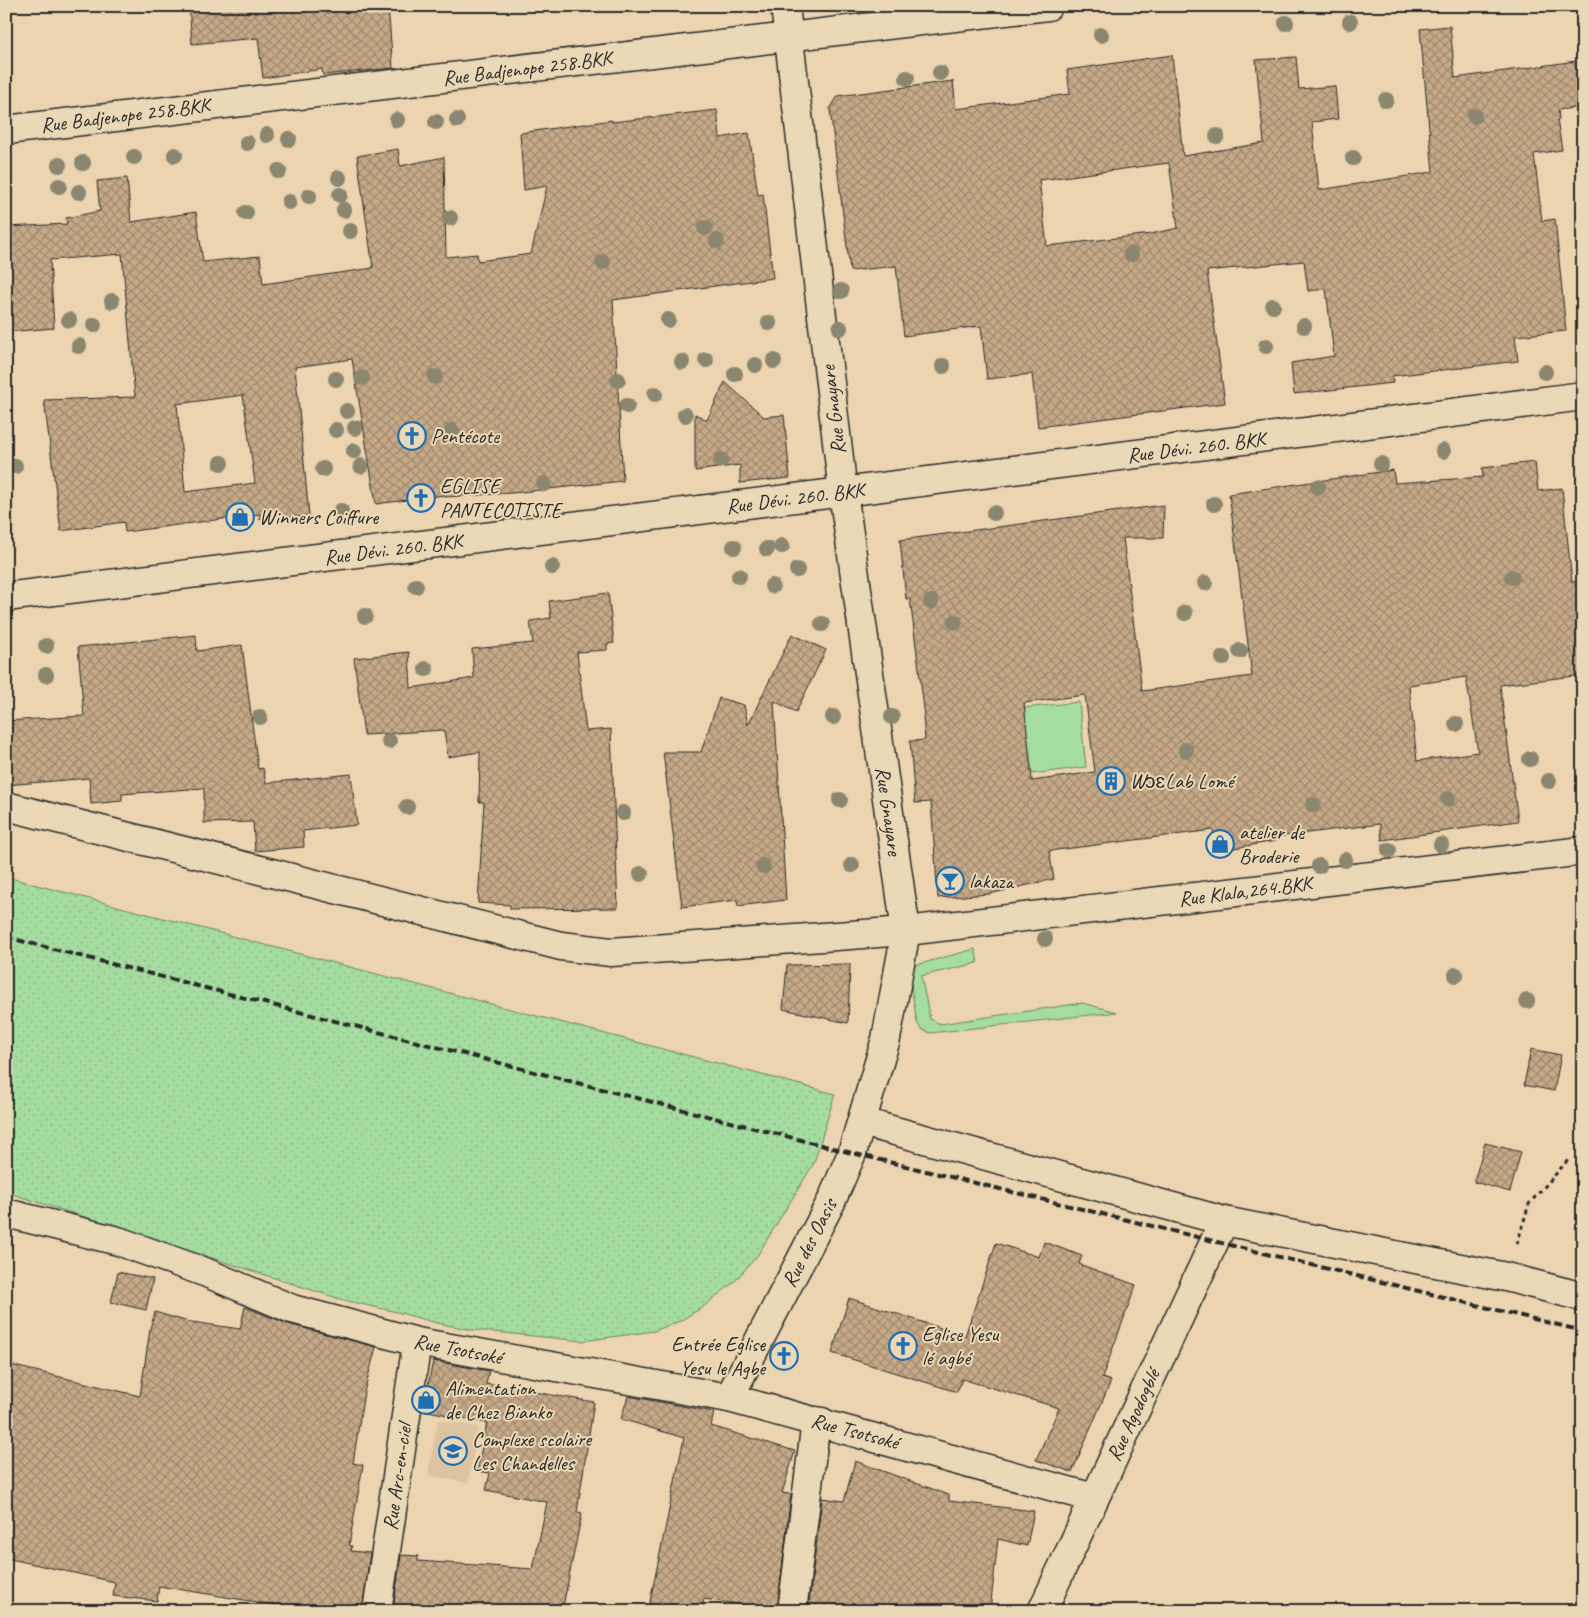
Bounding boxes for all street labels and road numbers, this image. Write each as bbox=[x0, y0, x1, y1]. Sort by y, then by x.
street label: Rue Badjenope 258.BKK bbox=[441, 44, 617, 91]
street label: Rue Badjenope 258.BKK bbox=[39, 91, 215, 138]
street label: Rue Gnayare bbox=[814, 363, 851, 456]
street label: Rue Dévi. 260. BKK bbox=[1125, 425, 1270, 468]
street label: Rue Dévi. 260. BKK bbox=[724, 476, 869, 519]
street label: Rue Dévi. 260. BKK bbox=[322, 527, 467, 570]
street label: Rue Gnayare bbox=[870, 765, 908, 858]
street label: Rue Klala,264.BKK bbox=[1177, 869, 1317, 912]
street label: Rue des Oasis bbox=[776, 1193, 843, 1291]
street label: Rue Tsotsoké bbox=[412, 1328, 507, 1371]
street label: Rue Agodogblé bbox=[1100, 1362, 1167, 1465]
street label: Rue Tsotsoké bbox=[809, 1407, 905, 1456]
street label: Rue Arc-en-ciel bbox=[377, 1419, 418, 1532]

